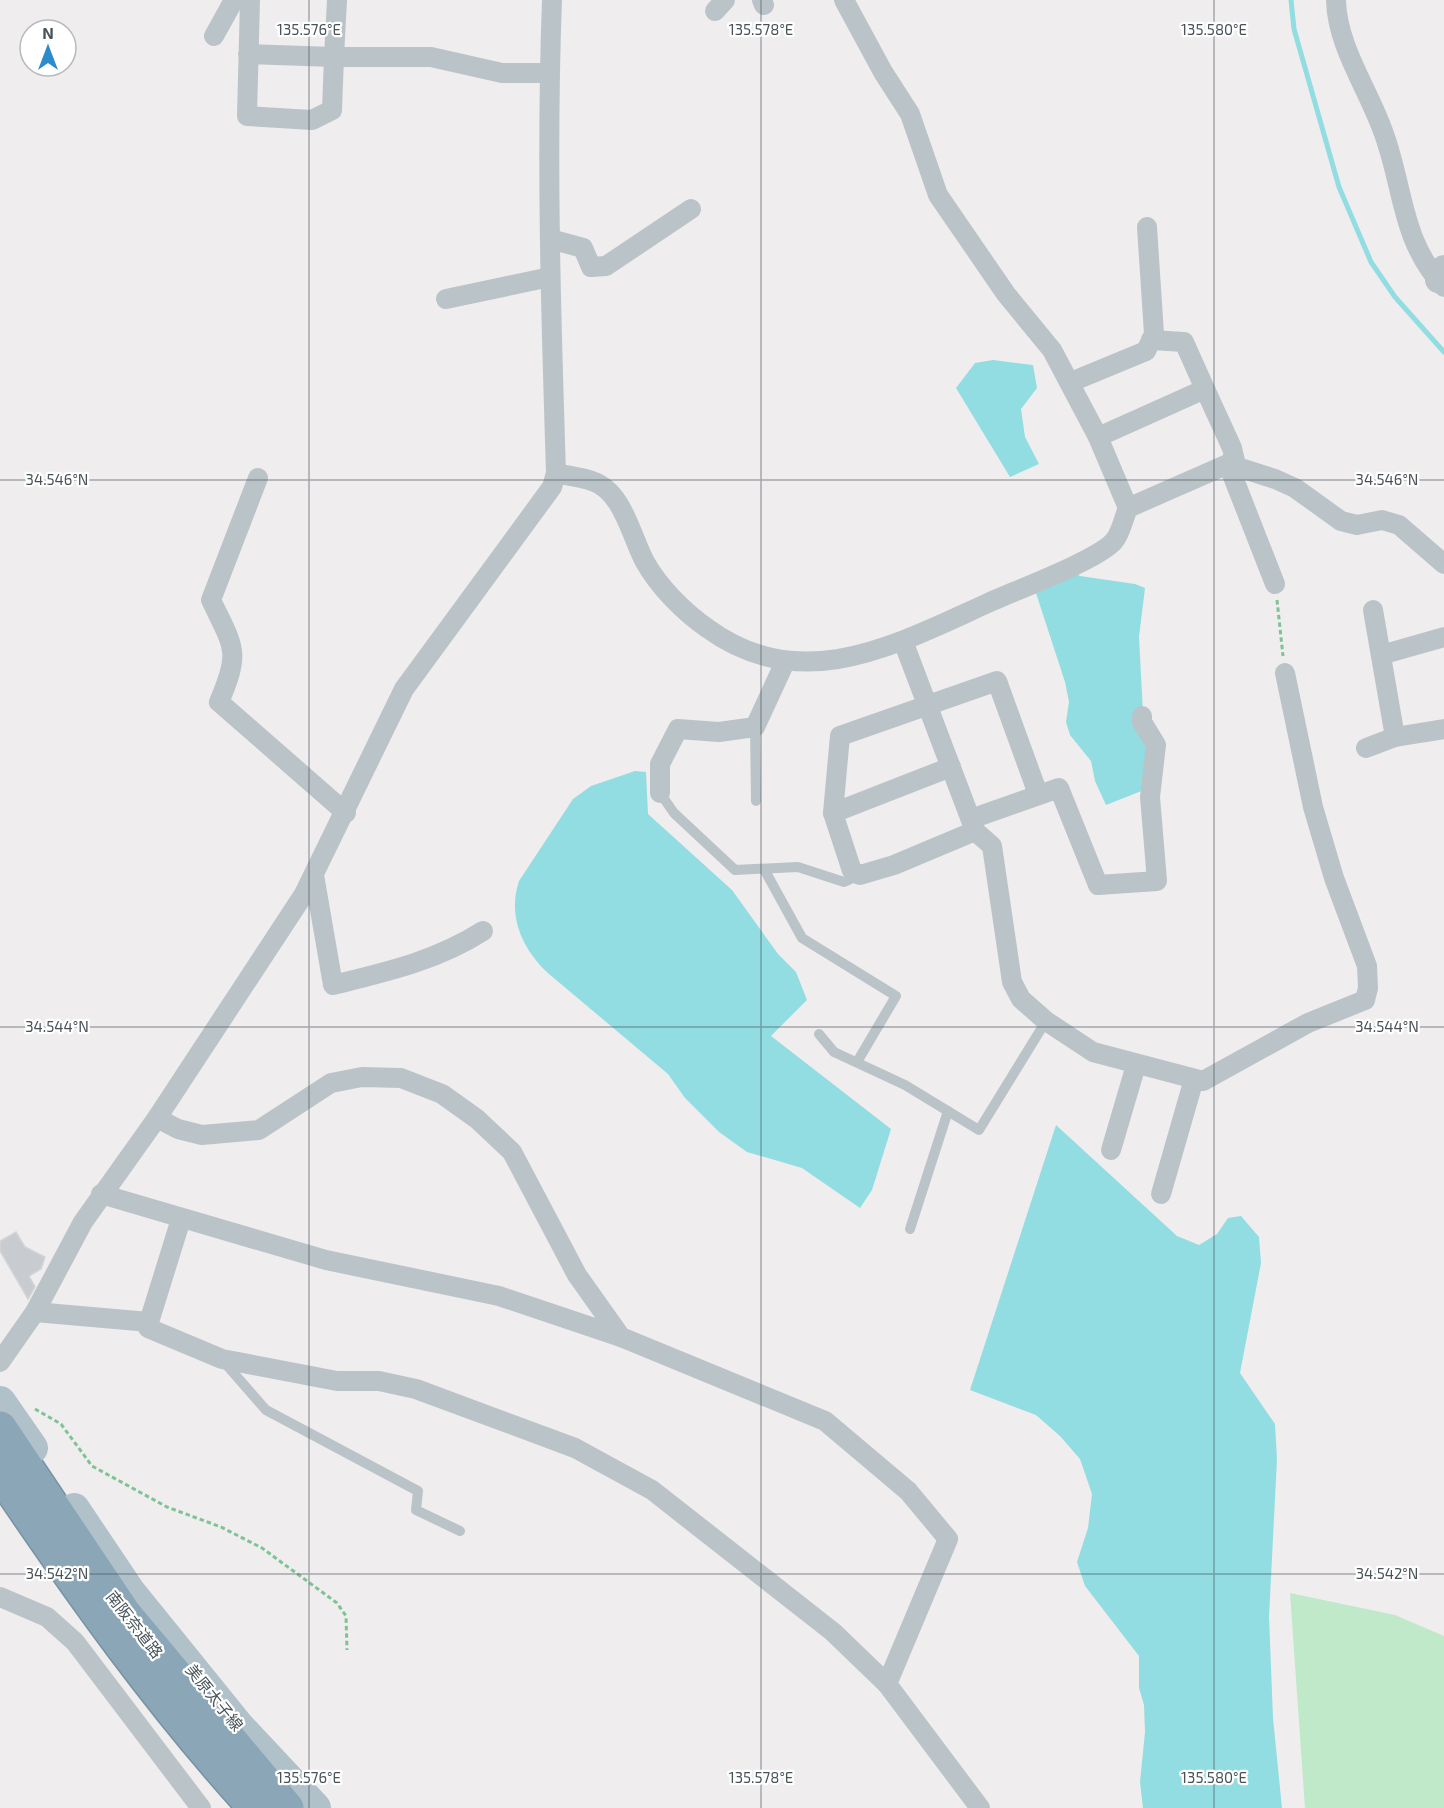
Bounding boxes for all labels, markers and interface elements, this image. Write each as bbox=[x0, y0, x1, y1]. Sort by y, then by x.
north arrow bbox=[18, 18, 78, 78]
text: 135.576°E bbox=[277, 20, 341, 38]
text: 135.578°E bbox=[729, 20, 793, 38]
text: 135.580°E bbox=[1181, 20, 1247, 38]
text: N bbox=[42, 23, 54, 42]
text: 34.546°N bbox=[26, 470, 88, 488]
text: 34.546°N bbox=[1356, 470, 1418, 488]
text: 34.544°N bbox=[25, 1017, 89, 1035]
text: 34.544°N bbox=[1355, 1017, 1419, 1035]
text: 34.542°N bbox=[26, 1564, 88, 1582]
text: 34.542°N bbox=[1356, 1564, 1418, 1582]
street label: 南阪奈道路 bbox=[103, 1587, 167, 1661]
street label: 美原太子線 bbox=[182, 1660, 248, 1734]
text: 135.576°E bbox=[277, 1768, 341, 1786]
text: 135.578°E bbox=[729, 1768, 793, 1786]
text: 135.580°E bbox=[1181, 1768, 1247, 1786]

